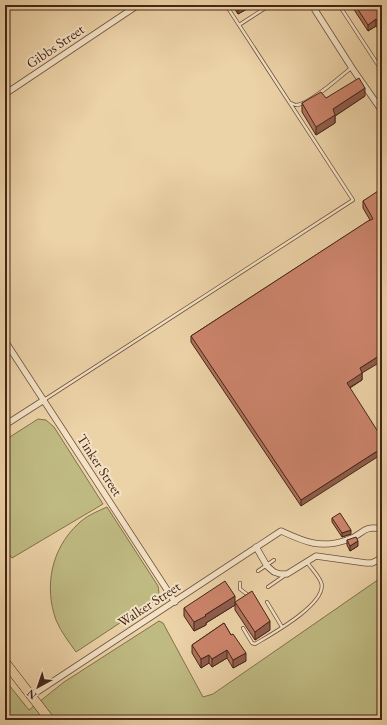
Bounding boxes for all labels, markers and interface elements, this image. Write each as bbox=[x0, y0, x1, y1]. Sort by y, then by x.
street label: Gibbs Street bbox=[23, 20, 88, 72]
street label: Tinker Street bbox=[73, 431, 127, 500]
street label: Walker Street bbox=[114, 577, 184, 631]
north arrow bbox=[18, 667, 58, 707]
text: N bbox=[24, 686, 39, 703]

